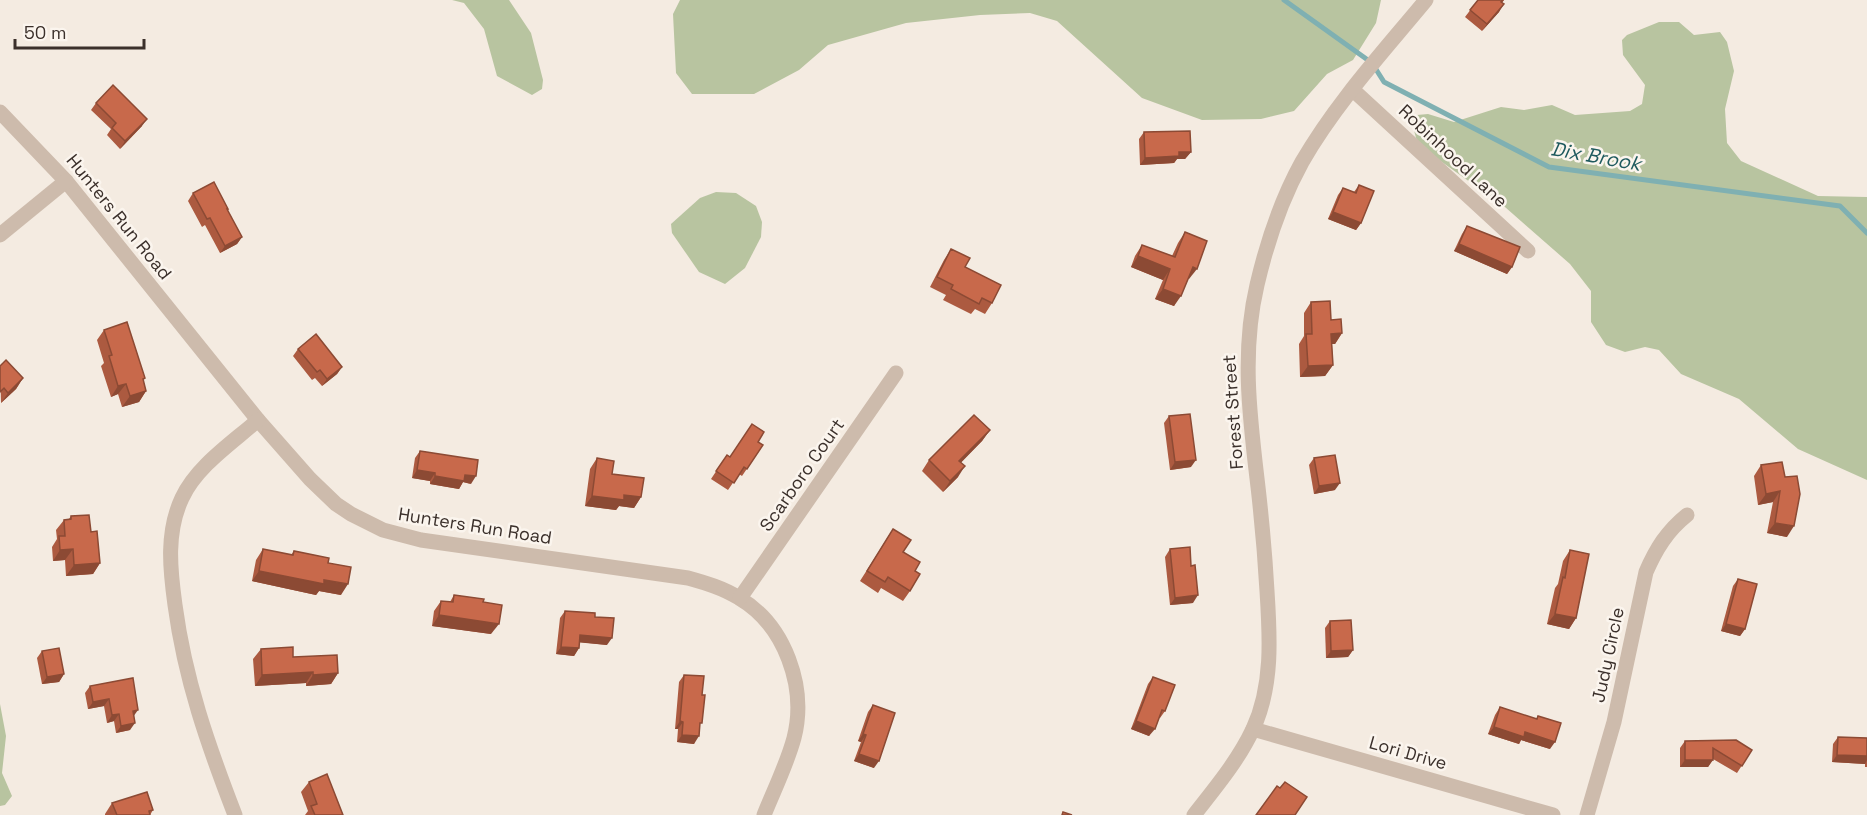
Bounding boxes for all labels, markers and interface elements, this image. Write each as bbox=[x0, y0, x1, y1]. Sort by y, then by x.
scale bar bbox=[15, 12, 144, 50]
text: 50 m bbox=[24, 21, 66, 44]
street label: Robinhood Lane bbox=[1394, 99, 1513, 212]
water label: Dix Brook bbox=[1549, 135, 1645, 177]
street label: Hunters Run Road bbox=[62, 149, 177, 284]
street label: Forest Street bbox=[1217, 354, 1248, 470]
street label: Scarboro Court bbox=[754, 414, 849, 536]
street label: Hunters Run Road bbox=[397, 502, 554, 549]
street label: Judy Circle bbox=[1586, 605, 1629, 705]
street label: Lori Drive bbox=[1367, 730, 1450, 775]

